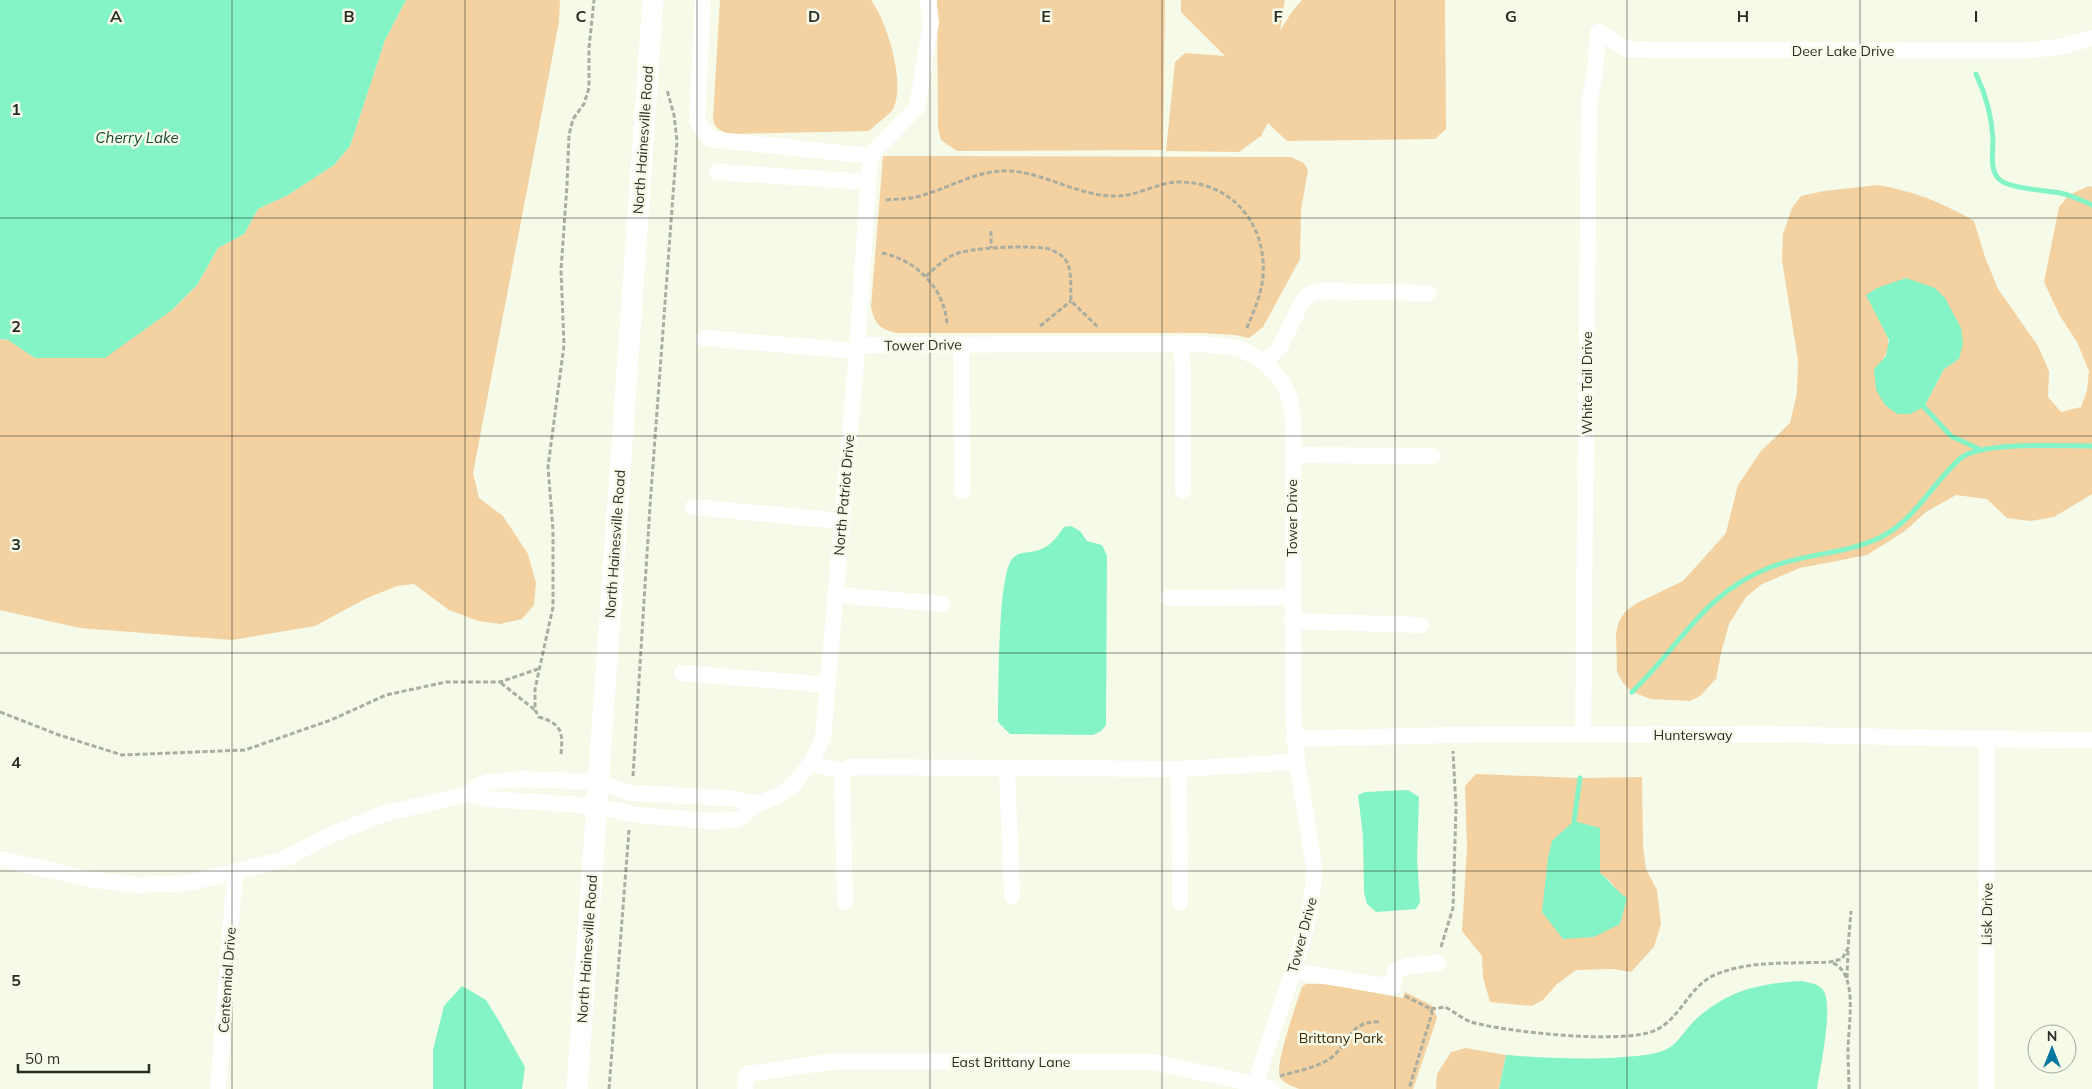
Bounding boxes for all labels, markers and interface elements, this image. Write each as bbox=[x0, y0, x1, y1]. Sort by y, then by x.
text: A bbox=[110, 6, 122, 26]
text: B bbox=[343, 6, 355, 26]
text: C bbox=[576, 6, 587, 26]
text: D bbox=[808, 6, 820, 26]
text: E bbox=[1041, 6, 1051, 26]
text: F bbox=[1273, 6, 1283, 26]
text: G bbox=[1505, 6, 1517, 26]
text: H bbox=[1737, 6, 1749, 26]
text: I bbox=[1974, 6, 1978, 26]
street label: Deer Lake Drive bbox=[1792, 42, 1894, 60]
street label: North Hainesville Road bbox=[629, 65, 657, 215]
text: 1 bbox=[11, 99, 21, 119]
water label: Cherry Lake bbox=[95, 128, 179, 147]
text: 2 bbox=[11, 316, 21, 336]
street label: White Tail Drive bbox=[1578, 331, 1596, 435]
street label: Tower Drive bbox=[884, 335, 962, 355]
street label: North Patriot Drive bbox=[830, 434, 858, 556]
street label: North Hainesville Road bbox=[601, 469, 629, 619]
street label: Tower Drive bbox=[1283, 479, 1301, 557]
text: 3 bbox=[11, 534, 21, 554]
street label: Huntersway bbox=[1653, 726, 1733, 744]
text: 4 bbox=[11, 752, 21, 772]
street label: North Hainesville Road bbox=[573, 874, 601, 1024]
street label: Lisk Drive bbox=[1977, 883, 1997, 945]
street label: Tower Drive bbox=[1283, 895, 1321, 975]
street label: Centennial Drive bbox=[214, 926, 240, 1034]
text: 5 bbox=[11, 970, 21, 990]
north arrow bbox=[2027, 1024, 2077, 1074]
text: N bbox=[2047, 1027, 2057, 1045]
park label: Brittany Park bbox=[1299, 1029, 1384, 1047]
scale bar bbox=[18, 1042, 149, 1074]
text: 50 m bbox=[25, 1049, 60, 1068]
street label: East Brittany Lane bbox=[952, 1053, 1070, 1071]

